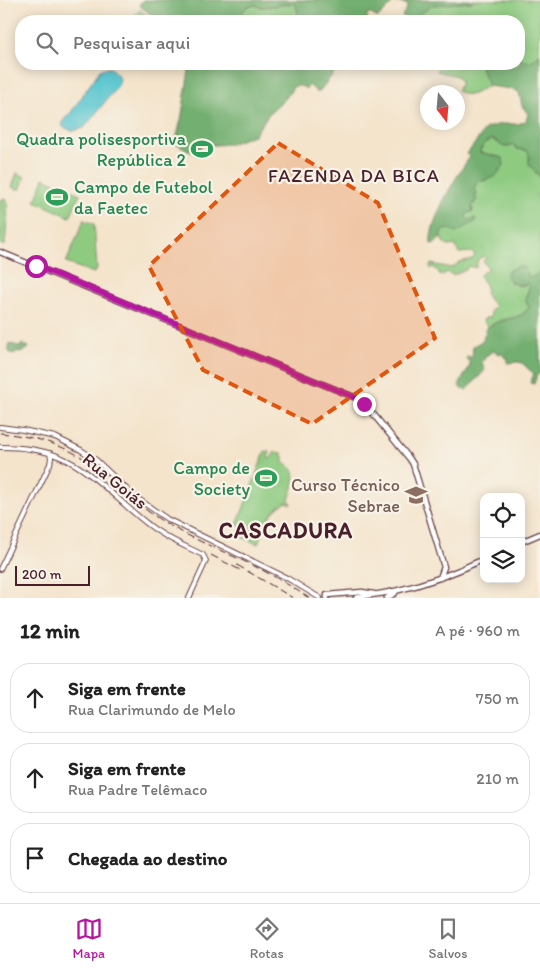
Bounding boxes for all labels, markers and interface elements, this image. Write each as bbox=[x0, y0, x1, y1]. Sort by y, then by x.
search box bbox=[15, 15, 525, 70]
icon: search bbox=[33, 29, 61, 57]
text: Pesquisar aqui bbox=[73, 31, 190, 54]
north arrow bbox=[420, 85, 465, 130]
place label: Quadra polisesportiva República 2 bbox=[16, 128, 187, 171]
sports icon: Quadra polisesportiva República 2 bbox=[189, 136, 215, 162]
district label: FAZENDA DA BICA bbox=[268, 164, 440, 187]
place label: Campo de Futebol da Faetec bbox=[74, 176, 213, 219]
sports icon: Campo de Futebol da Faetec bbox=[44, 184, 70, 210]
route start bbox=[25, 255, 48, 278]
route end bbox=[353, 393, 376, 416]
street label: Rua Goiás bbox=[78, 448, 152, 514]
place label: Campo de Society bbox=[173, 457, 250, 500]
sports icon: Campo de Society bbox=[253, 465, 279, 491]
place label: Curso Técnico Sebrae bbox=[291, 474, 400, 517]
school or university icon: Curso Técnico Sebrae bbox=[403, 482, 429, 508]
map controls bbox=[480, 493, 525, 583]
button: locate bbox=[480, 493, 525, 538]
district label: CASCADURA bbox=[219, 517, 353, 544]
button: layers bbox=[480, 538, 525, 583]
scale bar bbox=[15, 563, 90, 586]
text: 200 m bbox=[22, 566, 62, 583]
text: 12 min bbox=[20, 618, 80, 643]
text: A pé · 960 m bbox=[435, 621, 520, 640]
text: Siga em frente bbox=[68, 677, 186, 700]
icon: ahead bbox=[21, 684, 49, 712]
text: 750 m bbox=[476, 689, 519, 708]
text: Rua Clarimundo de Melo bbox=[68, 700, 236, 719]
text: Siga em frente bbox=[68, 757, 186, 780]
icon: ahead bbox=[21, 764, 49, 792]
text: 210 m bbox=[476, 769, 519, 788]
text: Rua Padre Telêmaco bbox=[68, 780, 208, 799]
icon: arrive bbox=[21, 844, 49, 872]
text: Chegada ao destino bbox=[68, 847, 227, 870]
tab: Mapa bbox=[72, 915, 105, 962]
tab: Rotas bbox=[250, 915, 284, 962]
tab: Salvos bbox=[429, 915, 468, 962]

